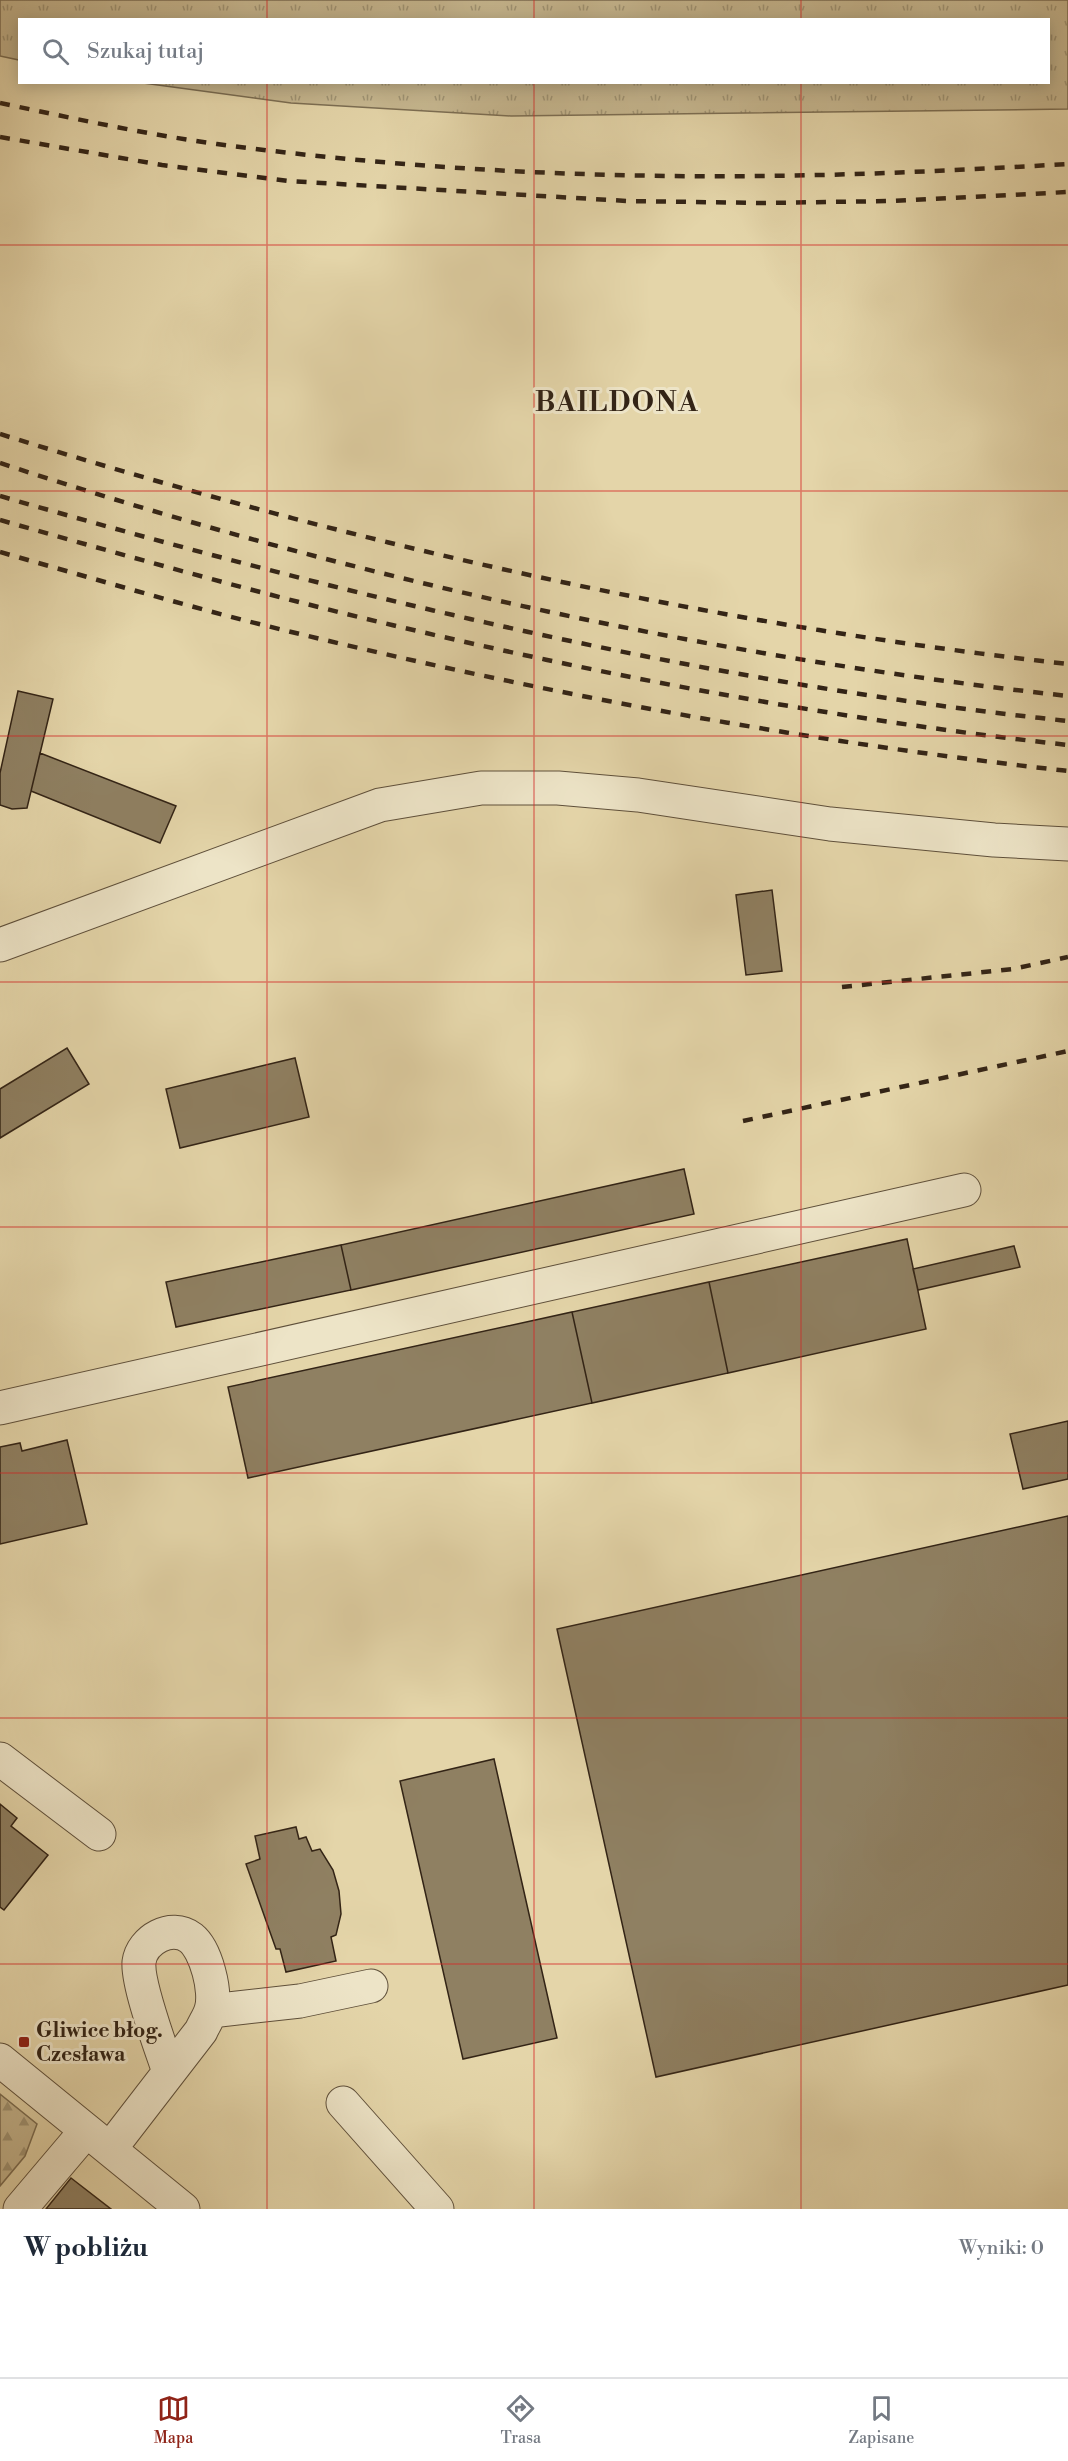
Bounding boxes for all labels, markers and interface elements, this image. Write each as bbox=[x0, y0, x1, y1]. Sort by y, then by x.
search box bbox=[18, 18, 1050, 84]
icon: search bbox=[39, 35, 72, 68]
text: Szukaj tutaj bbox=[87, 38, 204, 65]
district label: BAILDONA bbox=[535, 386, 699, 420]
place label: Gliwice błog. Czesława bbox=[36, 2018, 163, 2068]
marker: Gliwice błog. Czesława bbox=[17, 2035, 31, 2049]
text: W pobliżu bbox=[24, 2232, 148, 2264]
text: Wyniki: 0 bbox=[959, 2236, 1044, 2261]
tab: Mapa bbox=[154, 2392, 193, 2448]
tab: Trasa bbox=[501, 2392, 541, 2448]
tab: Zapisane bbox=[849, 2392, 914, 2448]

